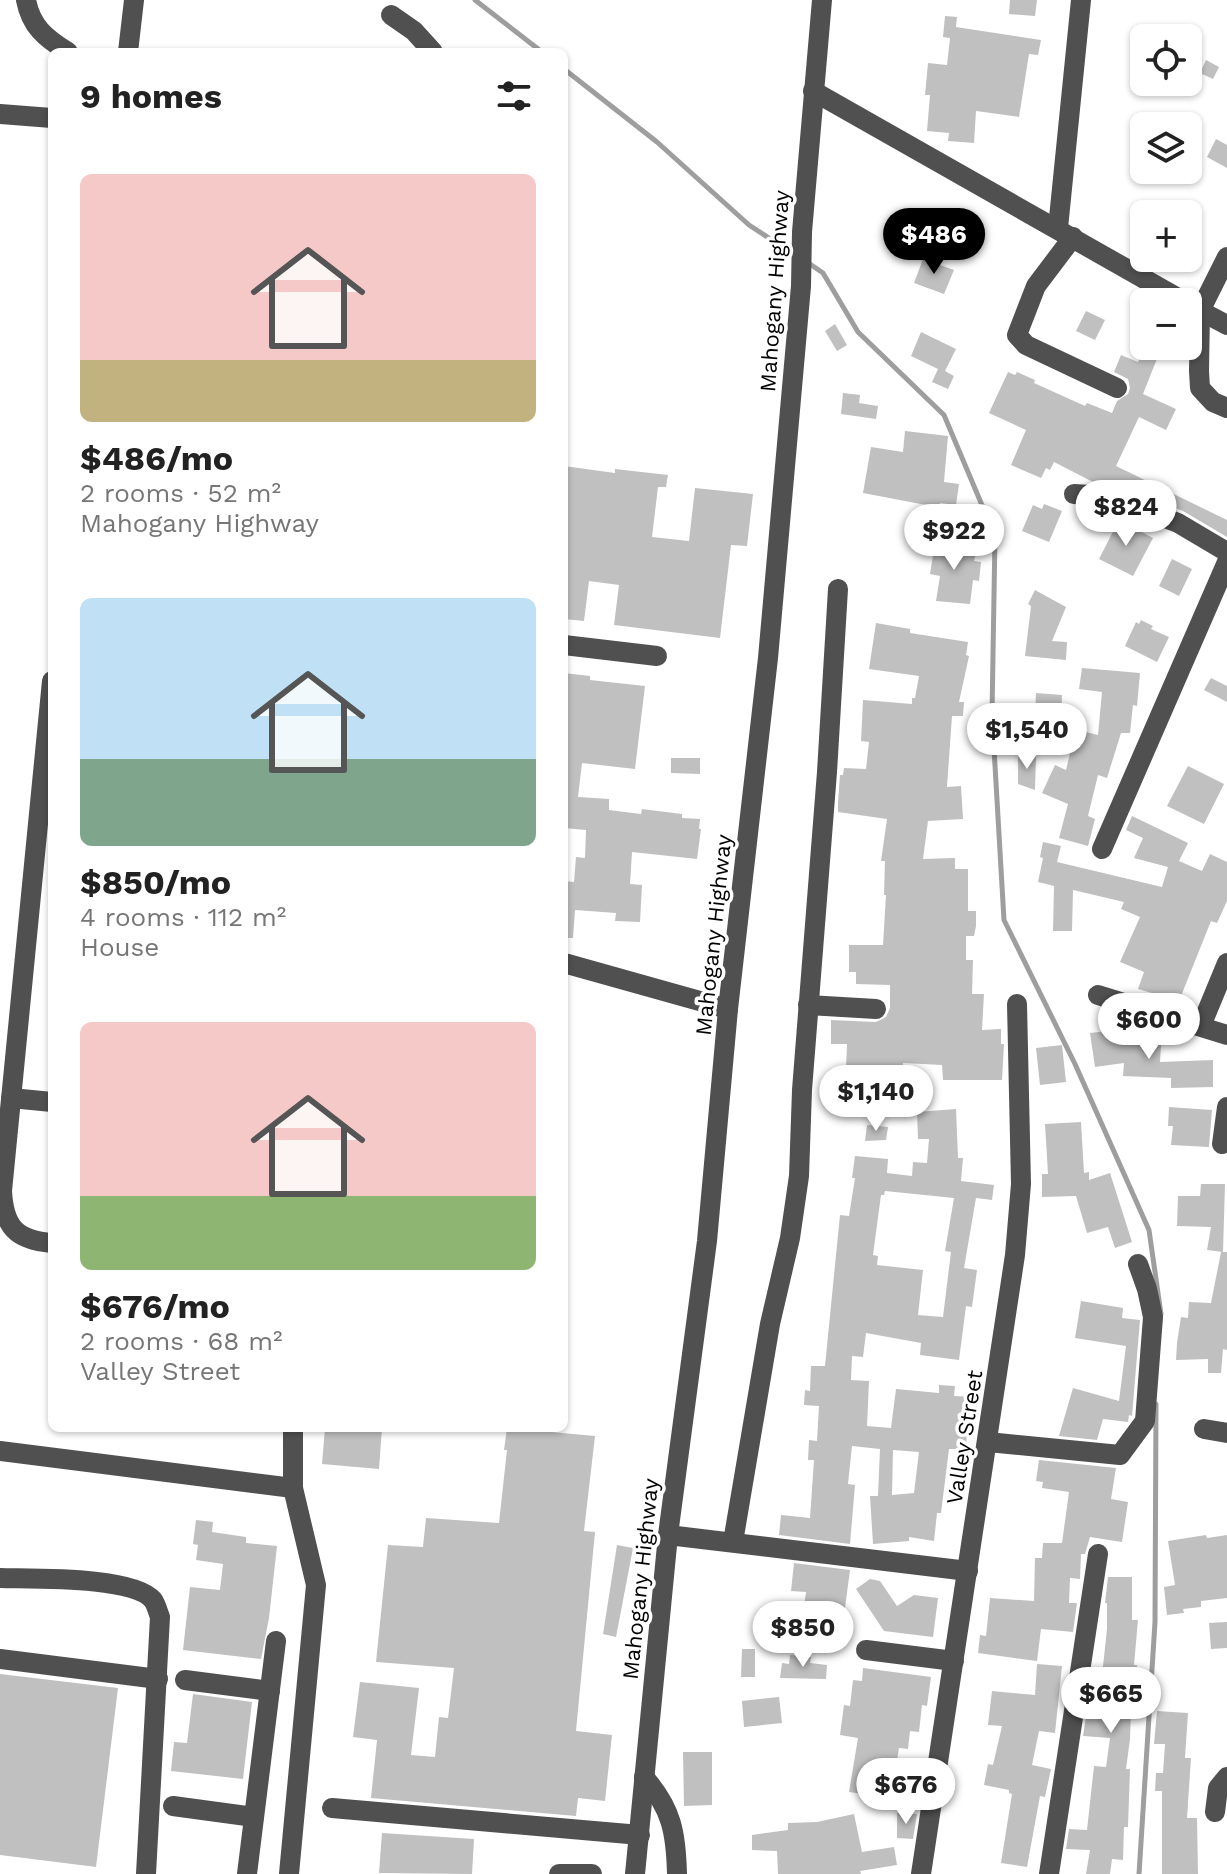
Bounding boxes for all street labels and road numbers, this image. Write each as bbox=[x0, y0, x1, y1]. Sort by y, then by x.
street label: Mahogany Highway bbox=[755, 189, 794, 393]
street label: Mahogany Highway bbox=[690, 833, 737, 1037]
street label: Valley Street bbox=[942, 1368, 987, 1506]
street label: Mahogany Highway bbox=[617, 1477, 664, 1681]

